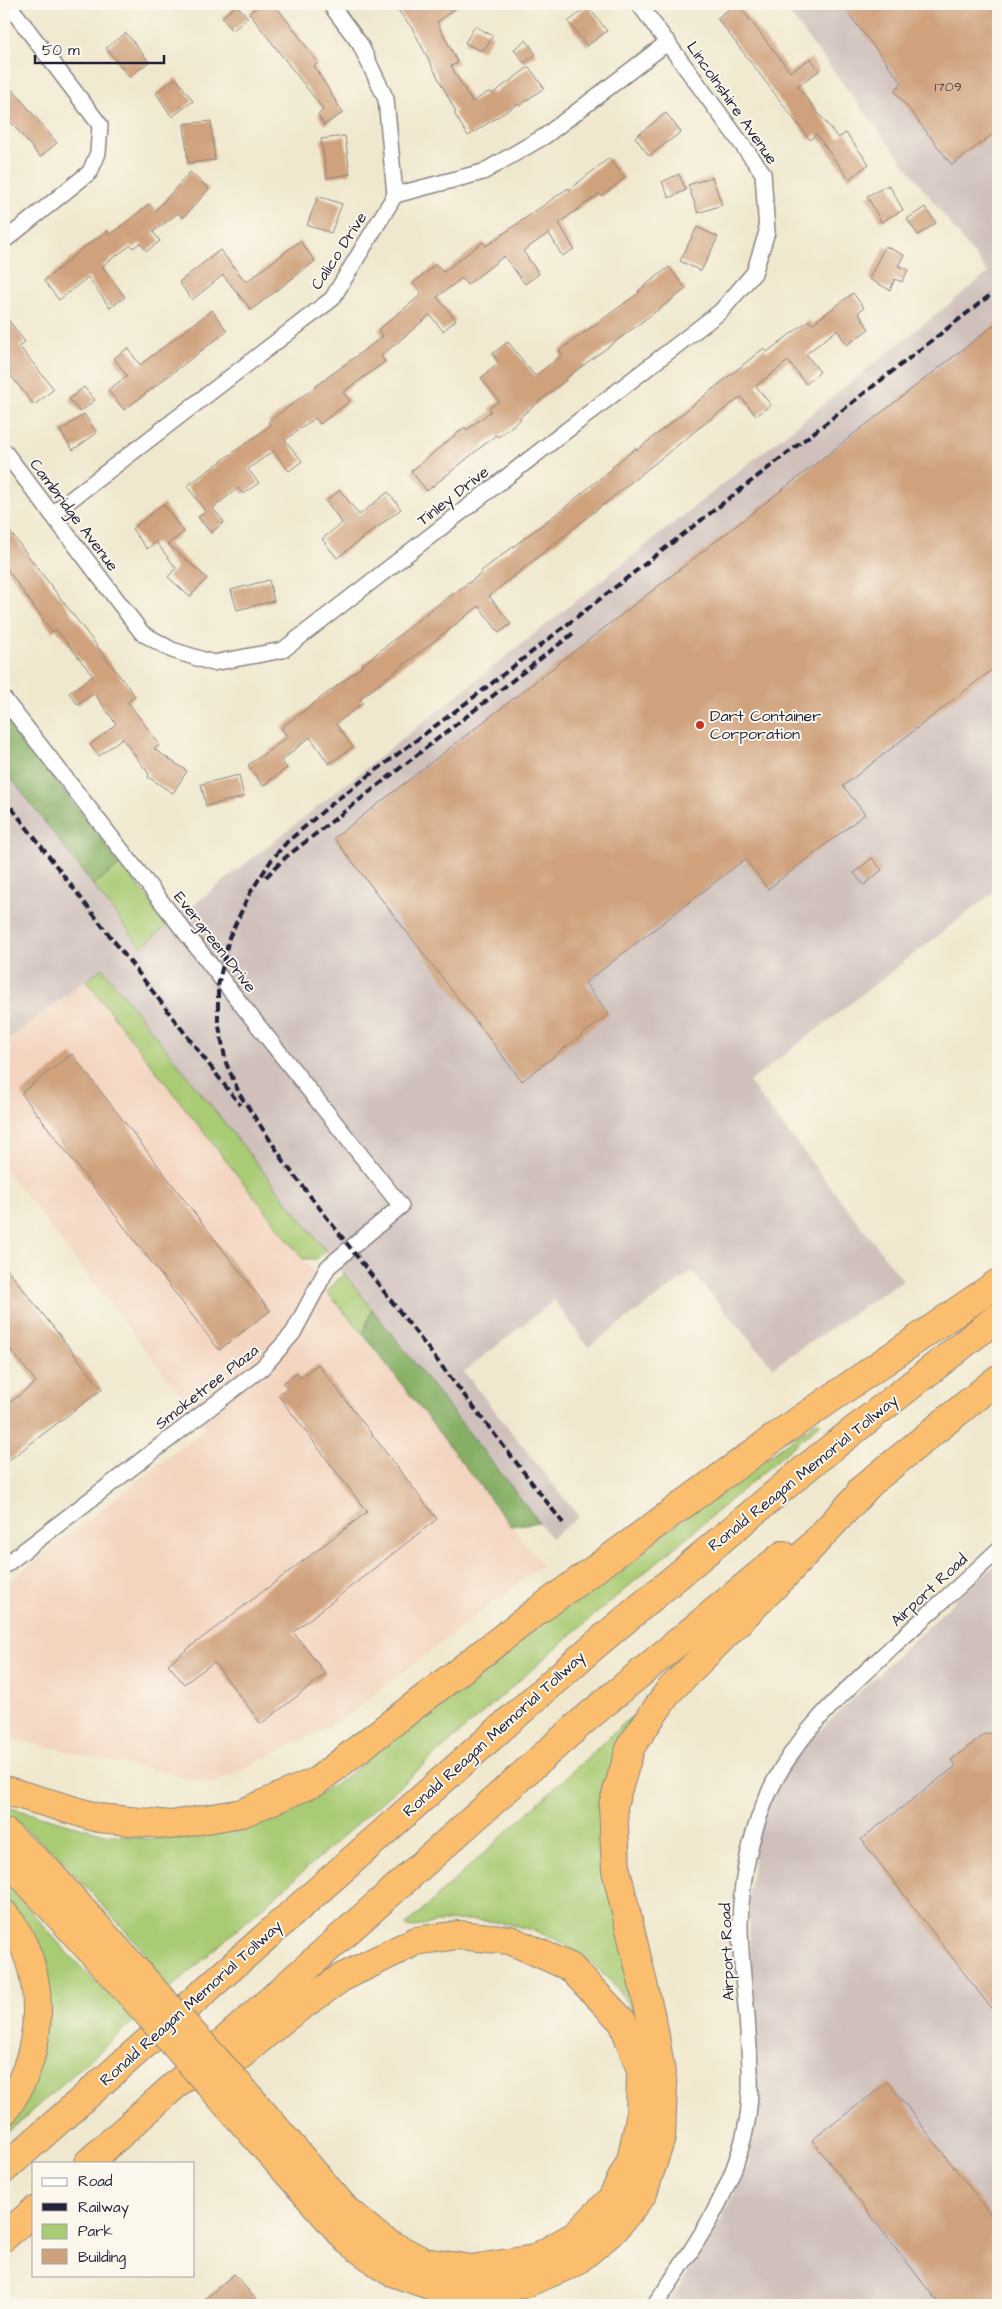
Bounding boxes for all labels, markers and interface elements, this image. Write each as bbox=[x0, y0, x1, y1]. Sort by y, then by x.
scale bar bbox=[35, 32, 164, 64]
street label: Lincolnshire Avenue bbox=[681, 37, 783, 169]
text: 50 m bbox=[42, 40, 80, 61]
house number: 1709 bbox=[934, 77, 962, 97]
street label: Calico Drive bbox=[306, 208, 373, 294]
street label: Cambridge Avenue bbox=[24, 454, 124, 577]
street label: Tinley Drive bbox=[413, 461, 494, 532]
place label: Dart Container Corporation bbox=[710, 705, 821, 745]
marker: Dart Container Corporation bbox=[694, 719, 706, 731]
street label: Evergreen Drive bbox=[168, 887, 262, 998]
street label: Smoketree Plaza bbox=[151, 1339, 263, 1435]
street label: Ronald Reagan Memorial Tollway bbox=[704, 1389, 903, 1557]
street label: Airport Road bbox=[886, 1549, 972, 1631]
street label: Ronald Reagan Memorial Tollway bbox=[398, 1646, 591, 1823]
street label: Airport Road bbox=[714, 1903, 740, 2001]
street label: Ronald Reagan Memorial Tollway bbox=[95, 1915, 288, 2092]
legend bbox=[32, 2162, 195, 2276]
text: Road bbox=[78, 2171, 113, 2192]
text: Railway bbox=[78, 2197, 129, 2219]
text: Park bbox=[78, 2221, 113, 2242]
text: Building bbox=[78, 2247, 126, 2269]

